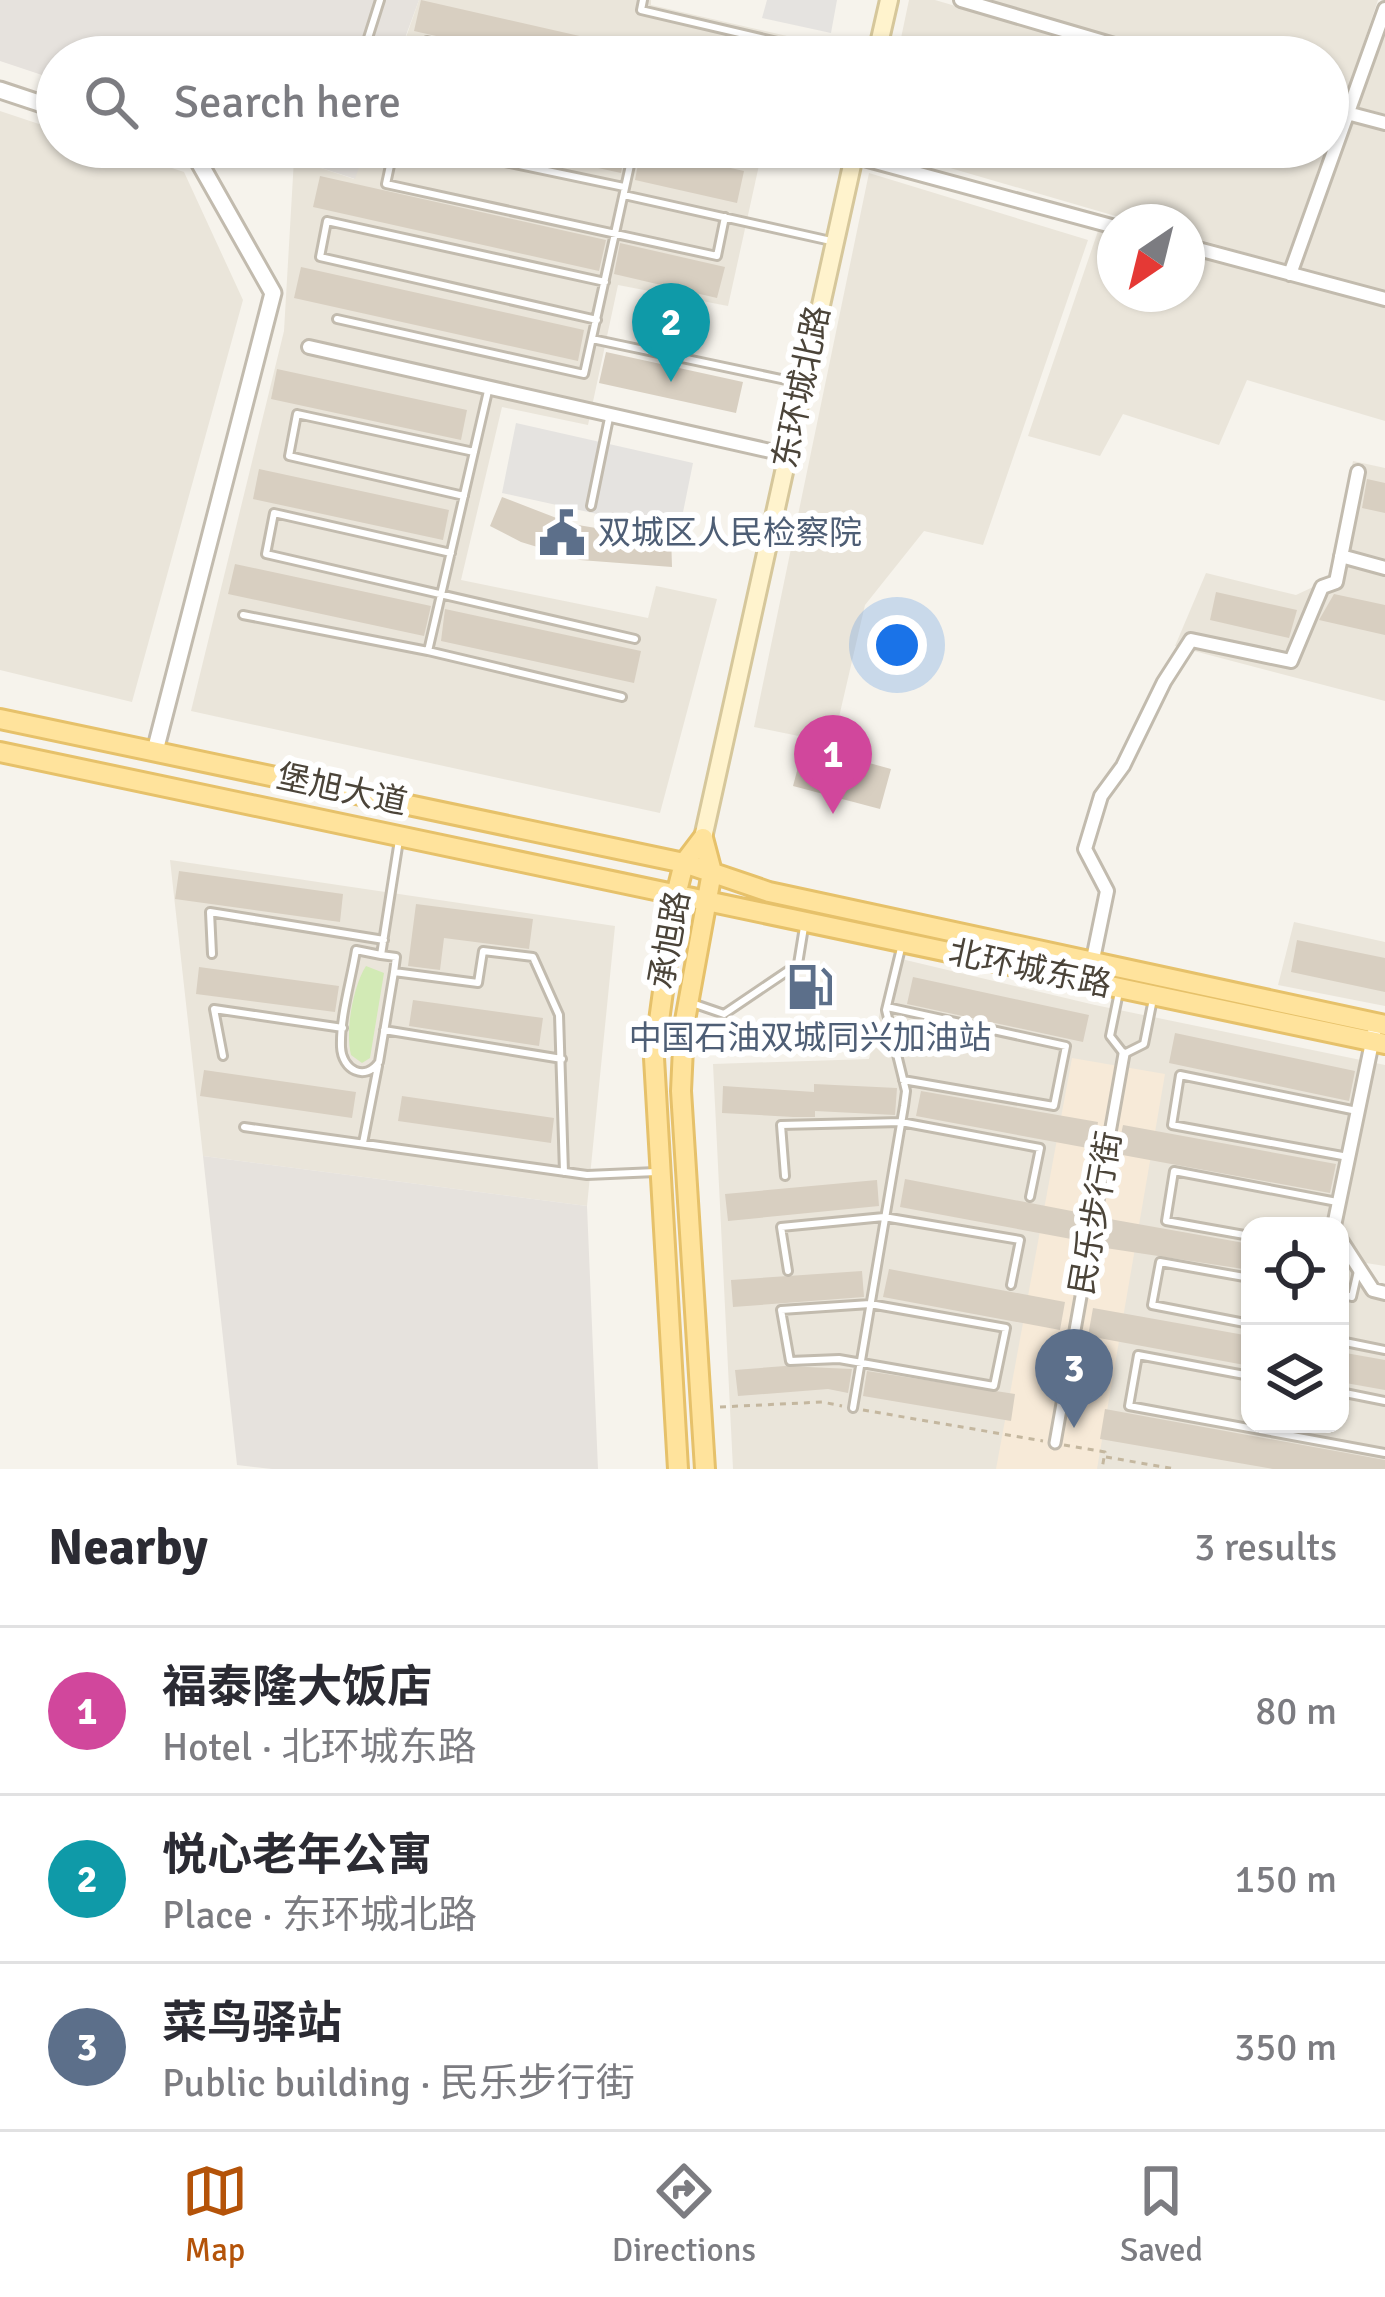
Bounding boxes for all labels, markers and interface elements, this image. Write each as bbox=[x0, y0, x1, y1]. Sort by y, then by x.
search box bbox=[36, 36, 1349, 168]
icon: search bbox=[78, 69, 144, 135]
text: Search here bbox=[174, 75, 401, 130]
north arrow bbox=[1097, 204, 1205, 312]
pin: 2 bbox=[632, 283, 710, 382]
street label: 东环城北路 bbox=[765, 302, 839, 472]
public building icon: 双城区人民检察院 bbox=[537, 508, 587, 558]
place label: 双城区人民检察院 bbox=[598, 513, 862, 554]
your location bbox=[867, 615, 927, 675]
pin: 1 bbox=[794, 715, 872, 814]
street label: 堡旭大道 bbox=[273, 756, 411, 824]
street label: 承旭路 bbox=[641, 888, 699, 992]
street label: 北环城东路 bbox=[945, 932, 1115, 1006]
fuel station icon: 中国石油双城同兴加油站 bbox=[785, 962, 835, 1012]
place label: 中国石油双城同兴加油站 bbox=[629, 1018, 992, 1059]
street label: 民乐步行街 bbox=[1061, 1128, 1131, 1298]
map controls bbox=[1241, 1217, 1349, 1433]
button: locate bbox=[1241, 1217, 1349, 1325]
button: layers bbox=[1241, 1325, 1349, 1433]
pin: 3 bbox=[1035, 1329, 1113, 1428]
text: Nearby bbox=[48, 1516, 208, 1579]
text: 3 results bbox=[1194, 1523, 1337, 1571]
text: 福泰隆大饭店 bbox=[162, 1660, 432, 1715]
text: 1 bbox=[76, 1687, 98, 1735]
text: 80 m bbox=[1255, 1687, 1337, 1735]
text: Hotel · 北环城东路 bbox=[162, 1723, 477, 1771]
text: 悦心老年公寓 bbox=[162, 1828, 432, 1883]
text: 2 bbox=[76, 1855, 98, 1903]
text: 150 m bbox=[1234, 1855, 1337, 1903]
text: Place · 东环城北路 bbox=[162, 1891, 477, 1939]
text: 菜鸟驿站 bbox=[162, 1996, 342, 2051]
text: 3 bbox=[76, 2023, 98, 2071]
text: 350 m bbox=[1234, 2023, 1337, 2071]
text: Public building · 民乐步行街 bbox=[162, 2059, 635, 2107]
tab: Map bbox=[182, 2158, 248, 2271]
tab: Directions bbox=[612, 2158, 756, 2271]
tab: Saved bbox=[1120, 2158, 1203, 2271]

